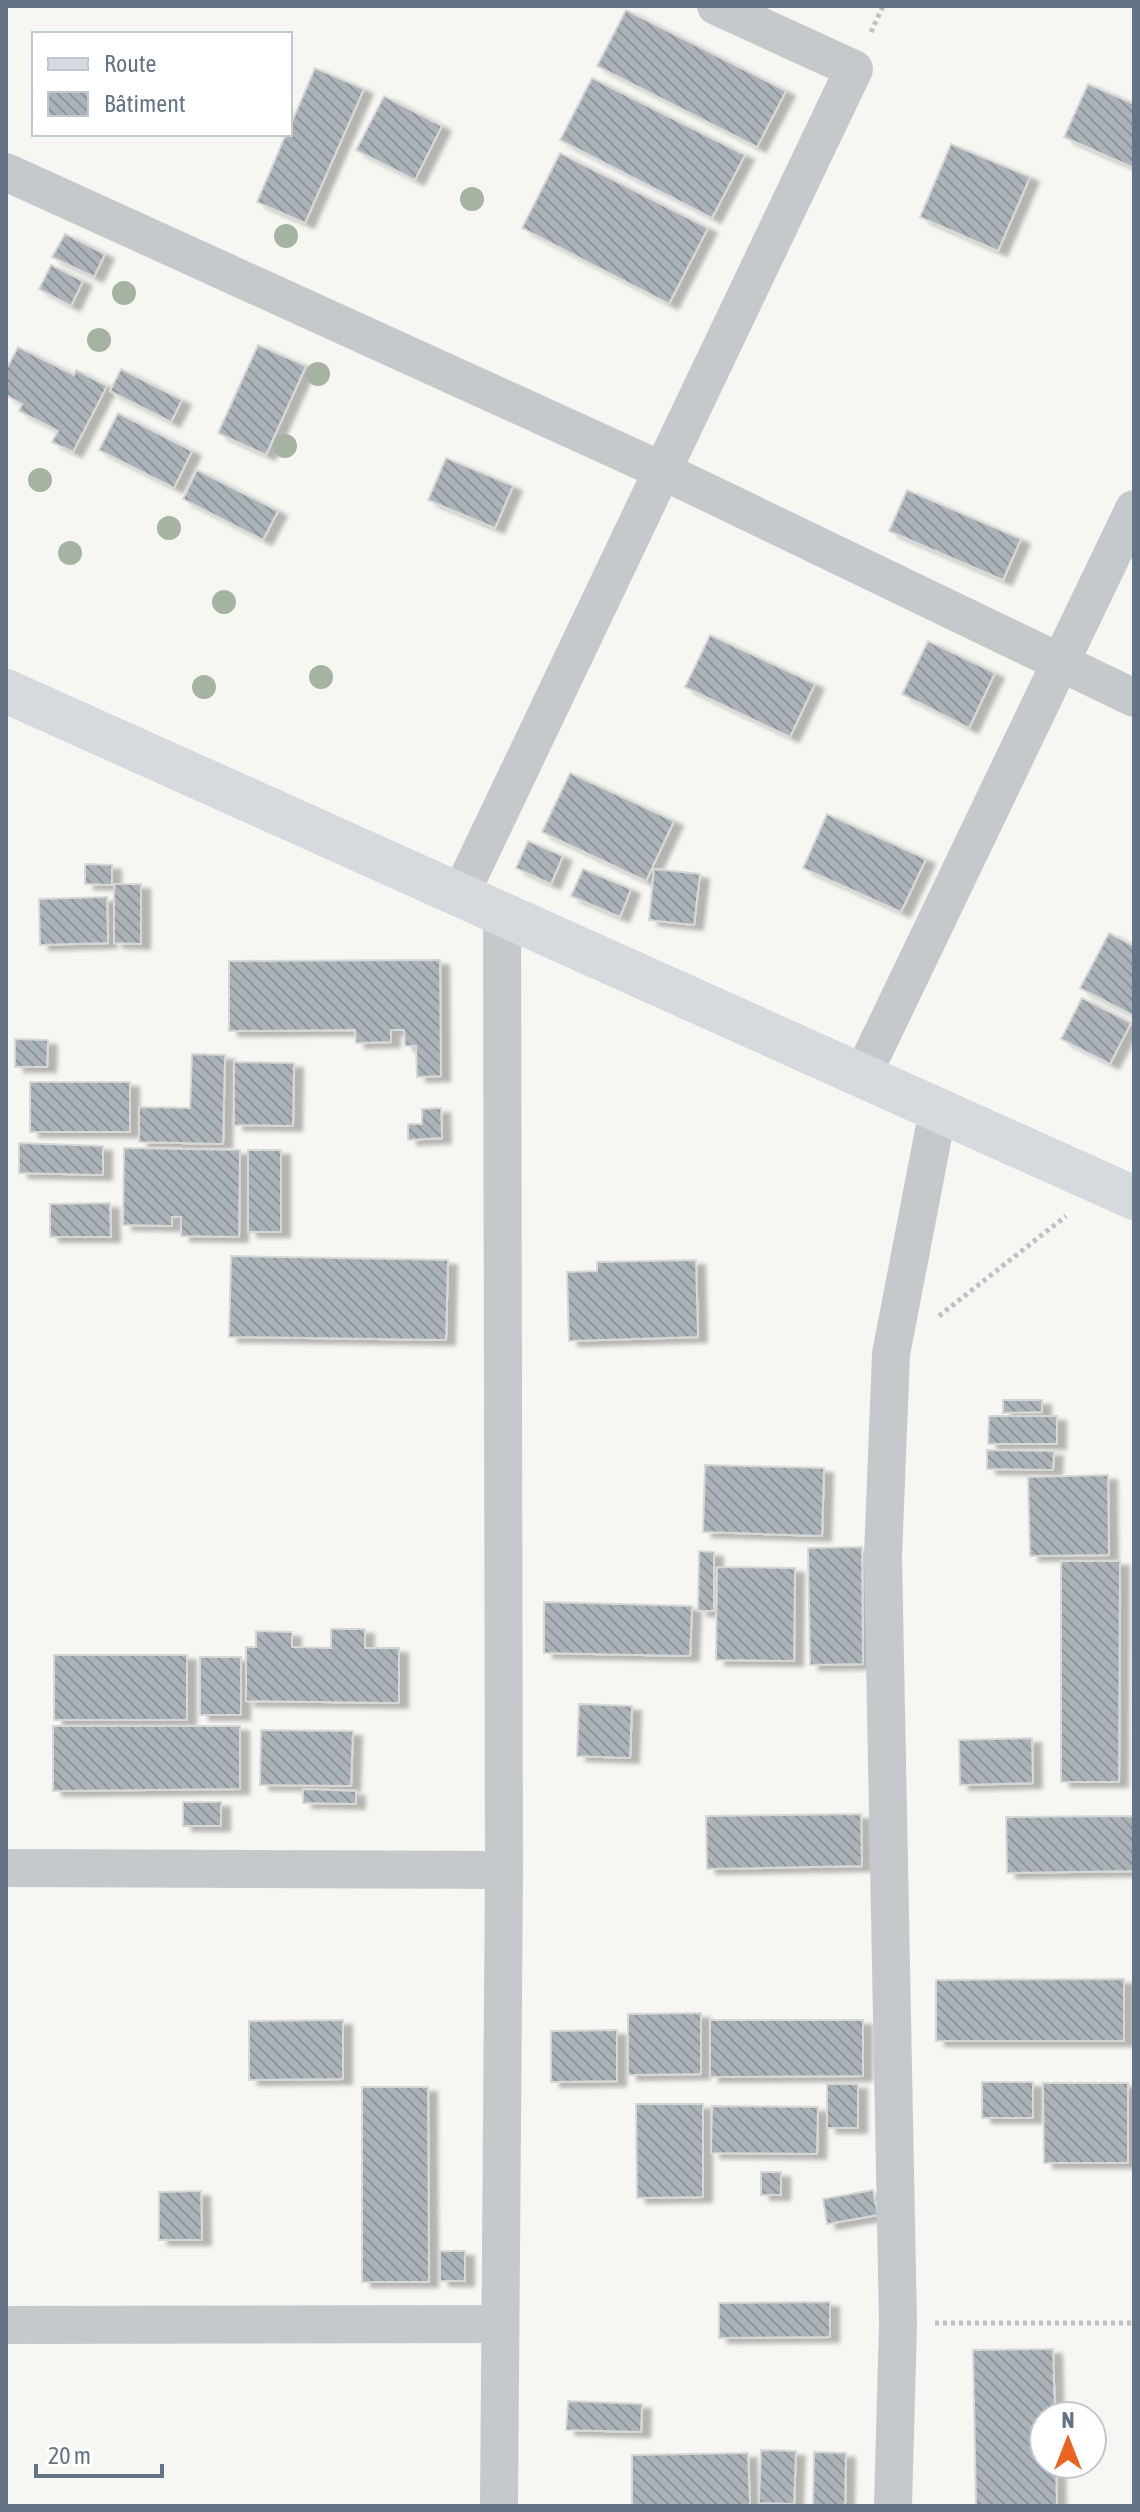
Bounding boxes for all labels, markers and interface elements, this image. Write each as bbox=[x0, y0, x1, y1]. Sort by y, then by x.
legend bbox=[32, 32, 292, 136]
text: Route bbox=[104, 50, 156, 77]
text: Bâtiment bbox=[104, 90, 186, 117]
north arrow bbox=[1028, 2400, 1108, 2480]
text: N bbox=[1062, 2407, 1074, 2433]
scale bar bbox=[36, 2428, 162, 2478]
text: 20 m bbox=[48, 2442, 91, 2469]

